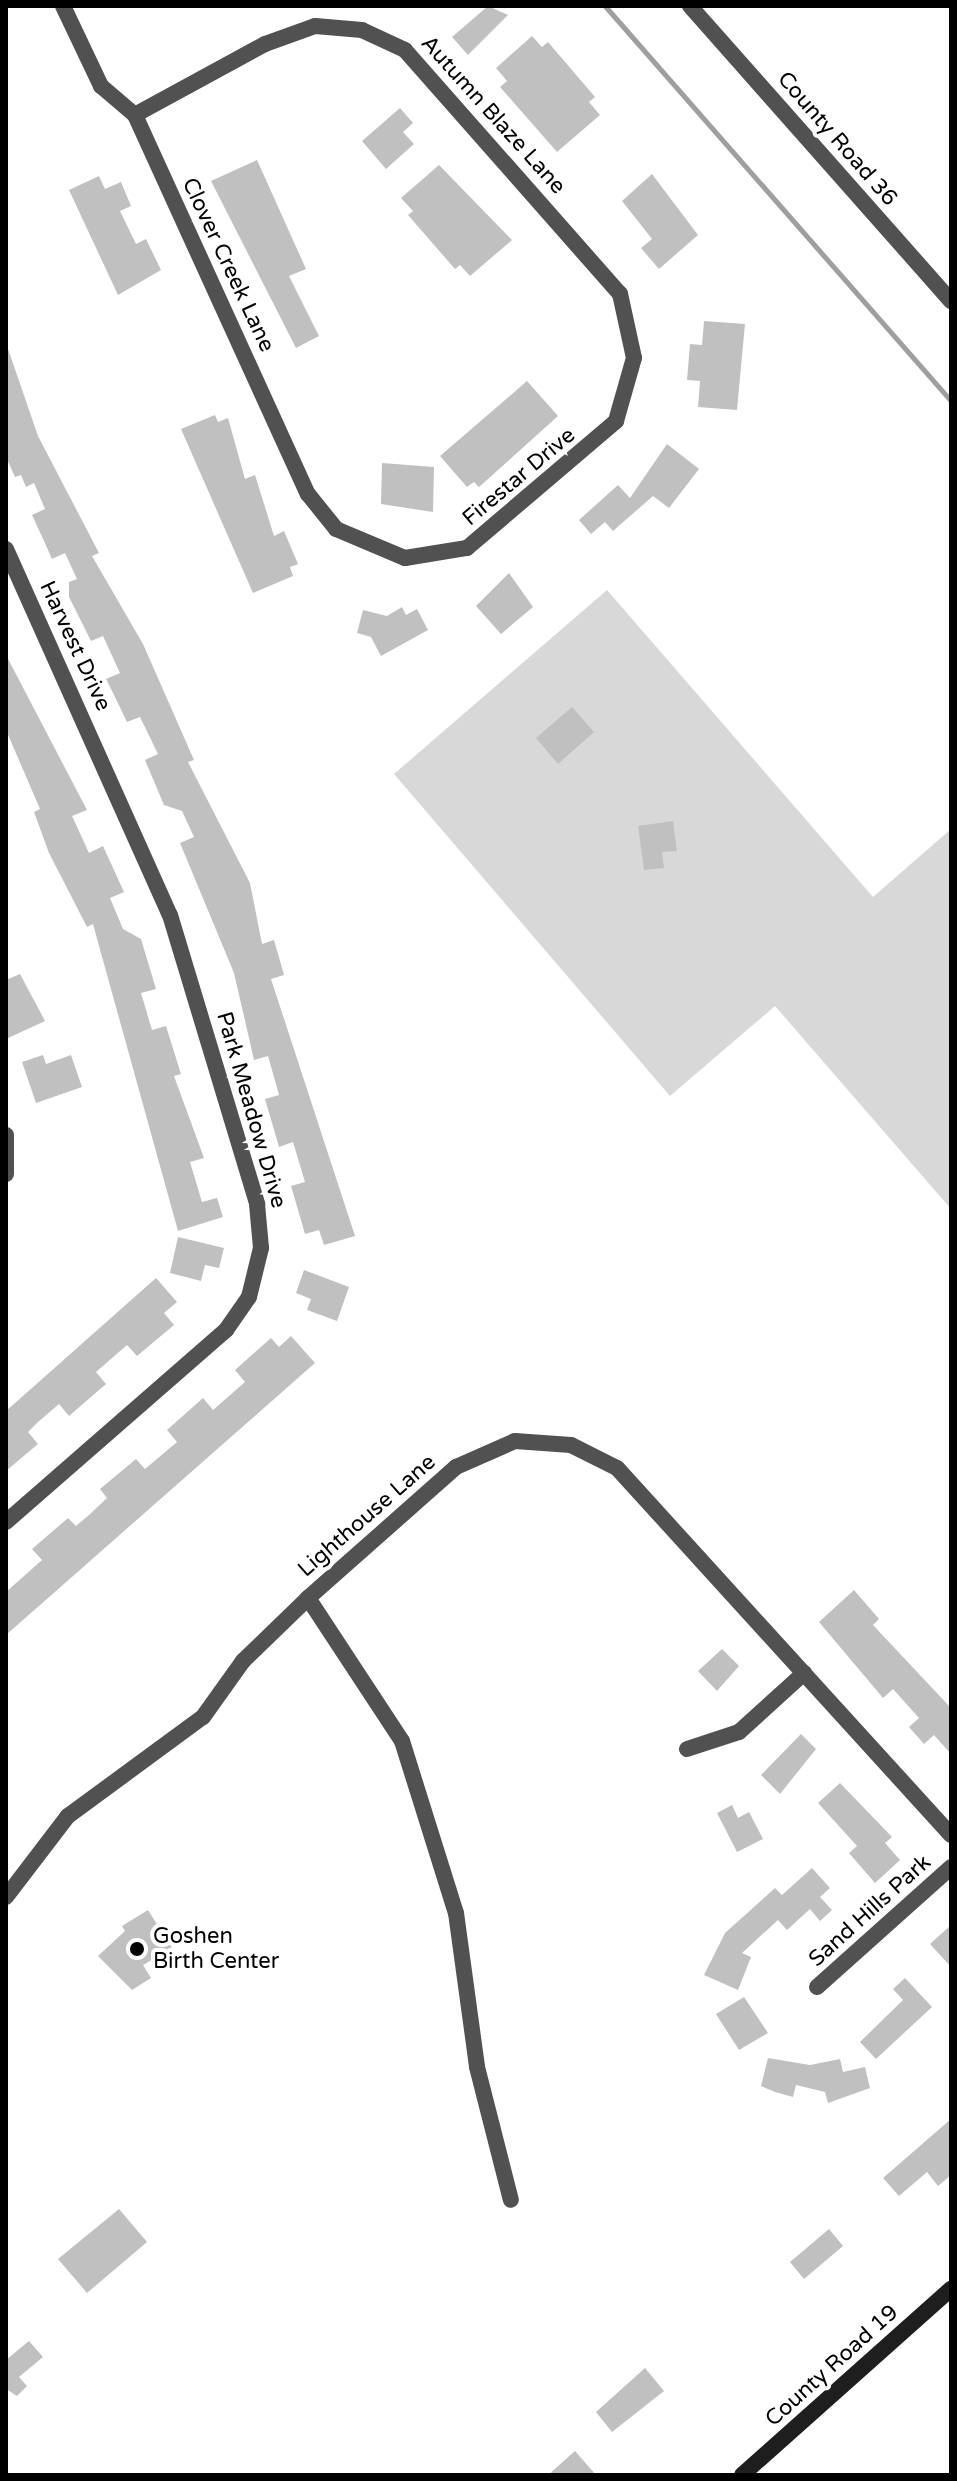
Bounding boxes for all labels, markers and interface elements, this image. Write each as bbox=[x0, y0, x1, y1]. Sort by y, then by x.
street label: Autumn Blaze Lane bbox=[415, 31, 571, 199]
street label: County Road 36 bbox=[771, 66, 903, 212]
street label: Clover Creek Lane bbox=[176, 174, 280, 356]
street label: Firestar Drive bbox=[457, 422, 581, 532]
street label: Harvest Drive bbox=[33, 577, 117, 715]
street label: Park Meadow Drive bbox=[210, 1009, 292, 1211]
street label: Lighthouse Lane bbox=[293, 1449, 441, 1583]
street label: Sand Hills Park bbox=[804, 1849, 936, 1973]
place label: Goshen Birth Center bbox=[153, 1923, 279, 1974]
marker: Goshen Birth Center bbox=[128, 1940, 146, 1958]
street label: County Road 19 bbox=[760, 2300, 904, 2432]

